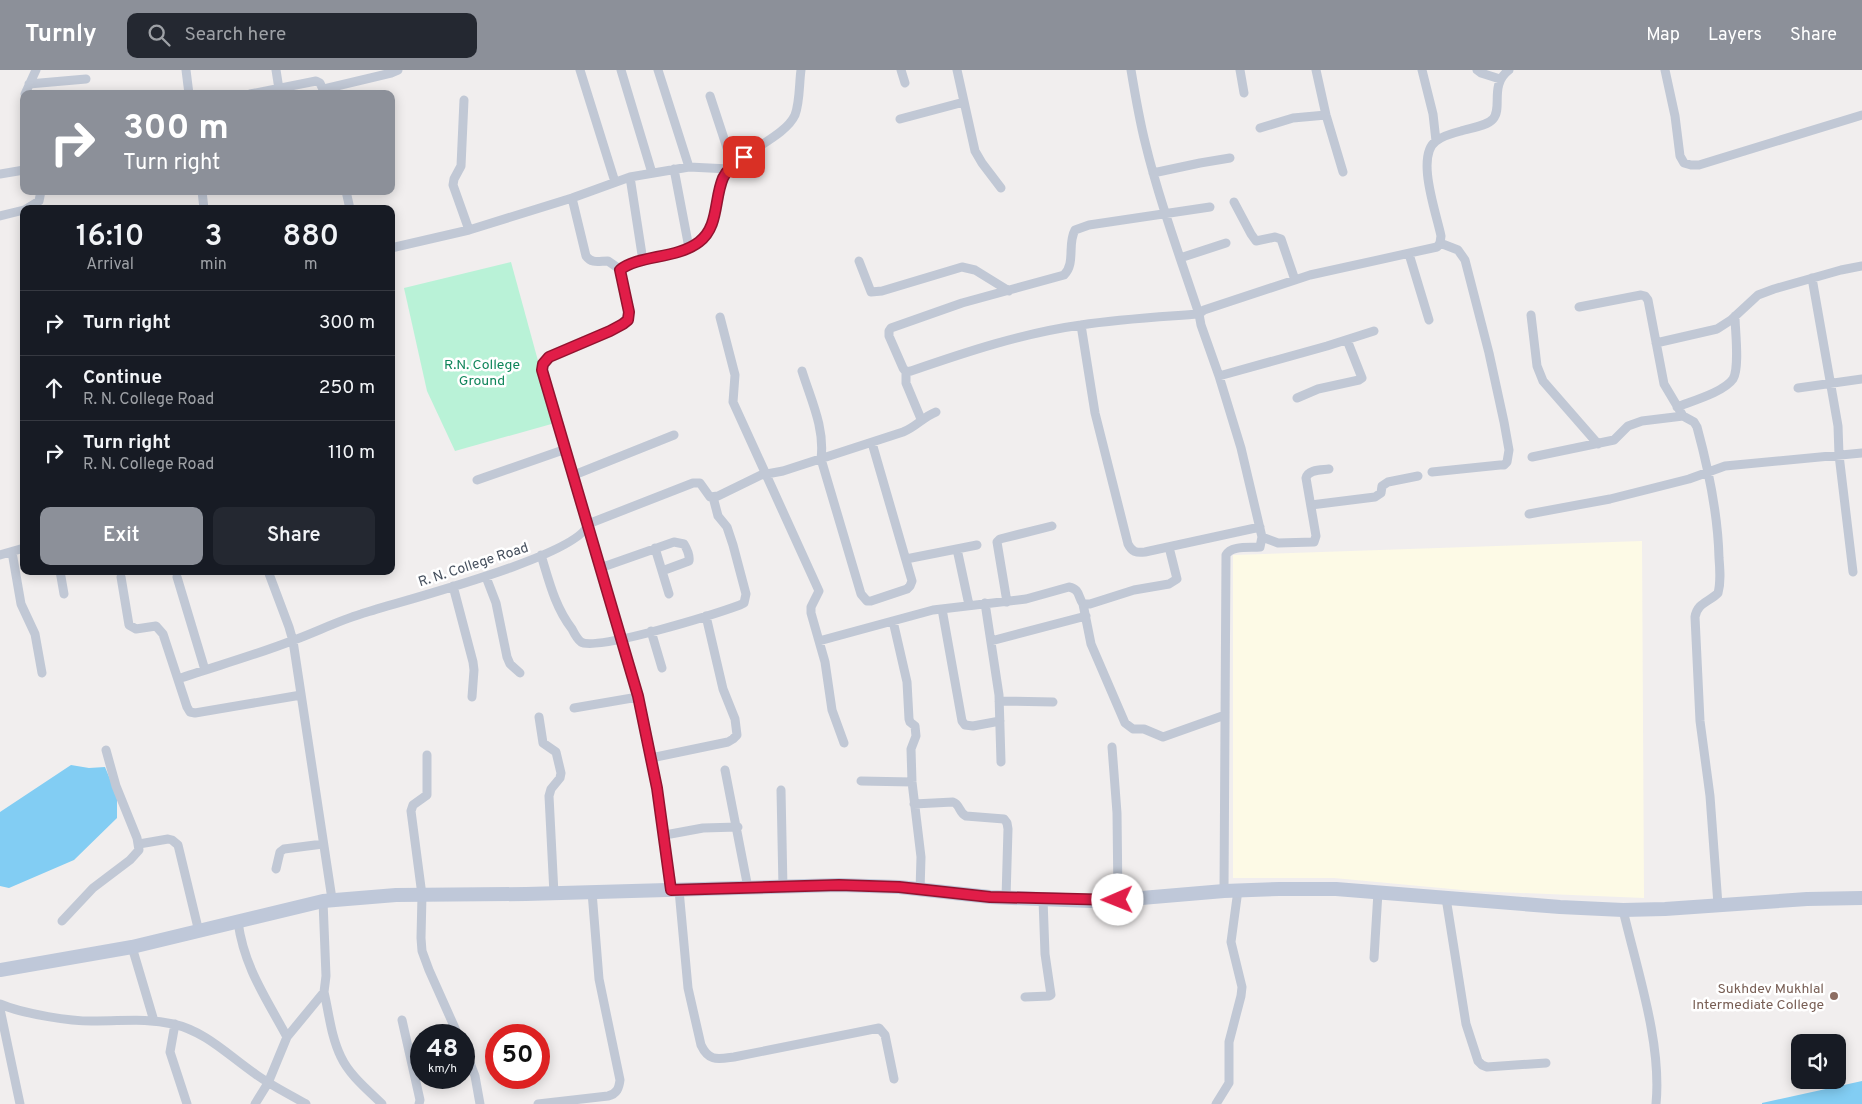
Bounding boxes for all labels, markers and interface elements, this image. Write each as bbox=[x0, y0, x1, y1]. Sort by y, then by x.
search box bbox=[127, 13, 477, 58]
text: Turnly bbox=[25, 20, 97, 50]
icon: search bbox=[145, 21, 173, 49]
text: Search here bbox=[185, 23, 286, 47]
text: Map bbox=[1646, 24, 1680, 47]
text: Layers bbox=[1708, 24, 1762, 47]
text: Share bbox=[1790, 24, 1837, 47]
text: 300 m bbox=[123, 107, 229, 151]
icon: right bbox=[40, 110, 105, 175]
pin bbox=[723, 136, 765, 178]
icon: arrive bbox=[730, 143, 758, 171]
text: Turn right bbox=[123, 150, 220, 177]
text: 16:10 bbox=[76, 219, 144, 256]
text: 3 bbox=[204, 219, 222, 256]
text: 880 bbox=[283, 219, 339, 256]
text: Arrival bbox=[86, 255, 134, 275]
text: min bbox=[200, 255, 227, 275]
text: m bbox=[304, 255, 318, 275]
icon: right bbox=[40, 309, 68, 337]
text: Turn right bbox=[83, 311, 171, 335]
text: 300 m bbox=[319, 311, 375, 335]
park label: R.N. College Ground bbox=[444, 357, 520, 390]
text: Continue bbox=[83, 366, 162, 390]
icon: ahead bbox=[40, 374, 68, 402]
text: 250 m bbox=[319, 376, 375, 400]
text: R. N. College Road bbox=[83, 390, 214, 410]
text: Turn right bbox=[83, 431, 171, 455]
icon: right bbox=[40, 439, 68, 467]
text: 110 m bbox=[328, 441, 375, 465]
text: R. N. College Road bbox=[83, 455, 214, 475]
button: Exit bbox=[40, 507, 203, 565]
button: Share bbox=[213, 507, 375, 565]
street label: R. N. College Road bbox=[416, 540, 531, 591]
position arrow bbox=[1091, 873, 1143, 925]
place label: Sukhdev Mukhlal Intermediate College bbox=[1692, 981, 1824, 1014]
marker: Sukhdev Mukhlal Intermediate College bbox=[1828, 990, 1840, 1002]
speed limit sign: 50 bbox=[485, 1024, 550, 1089]
text: 48 bbox=[427, 1034, 458, 1066]
map controls bbox=[1791, 1034, 1846, 1089]
button: sound bbox=[1791, 1034, 1846, 1089]
text: km/h bbox=[428, 1061, 457, 1077]

